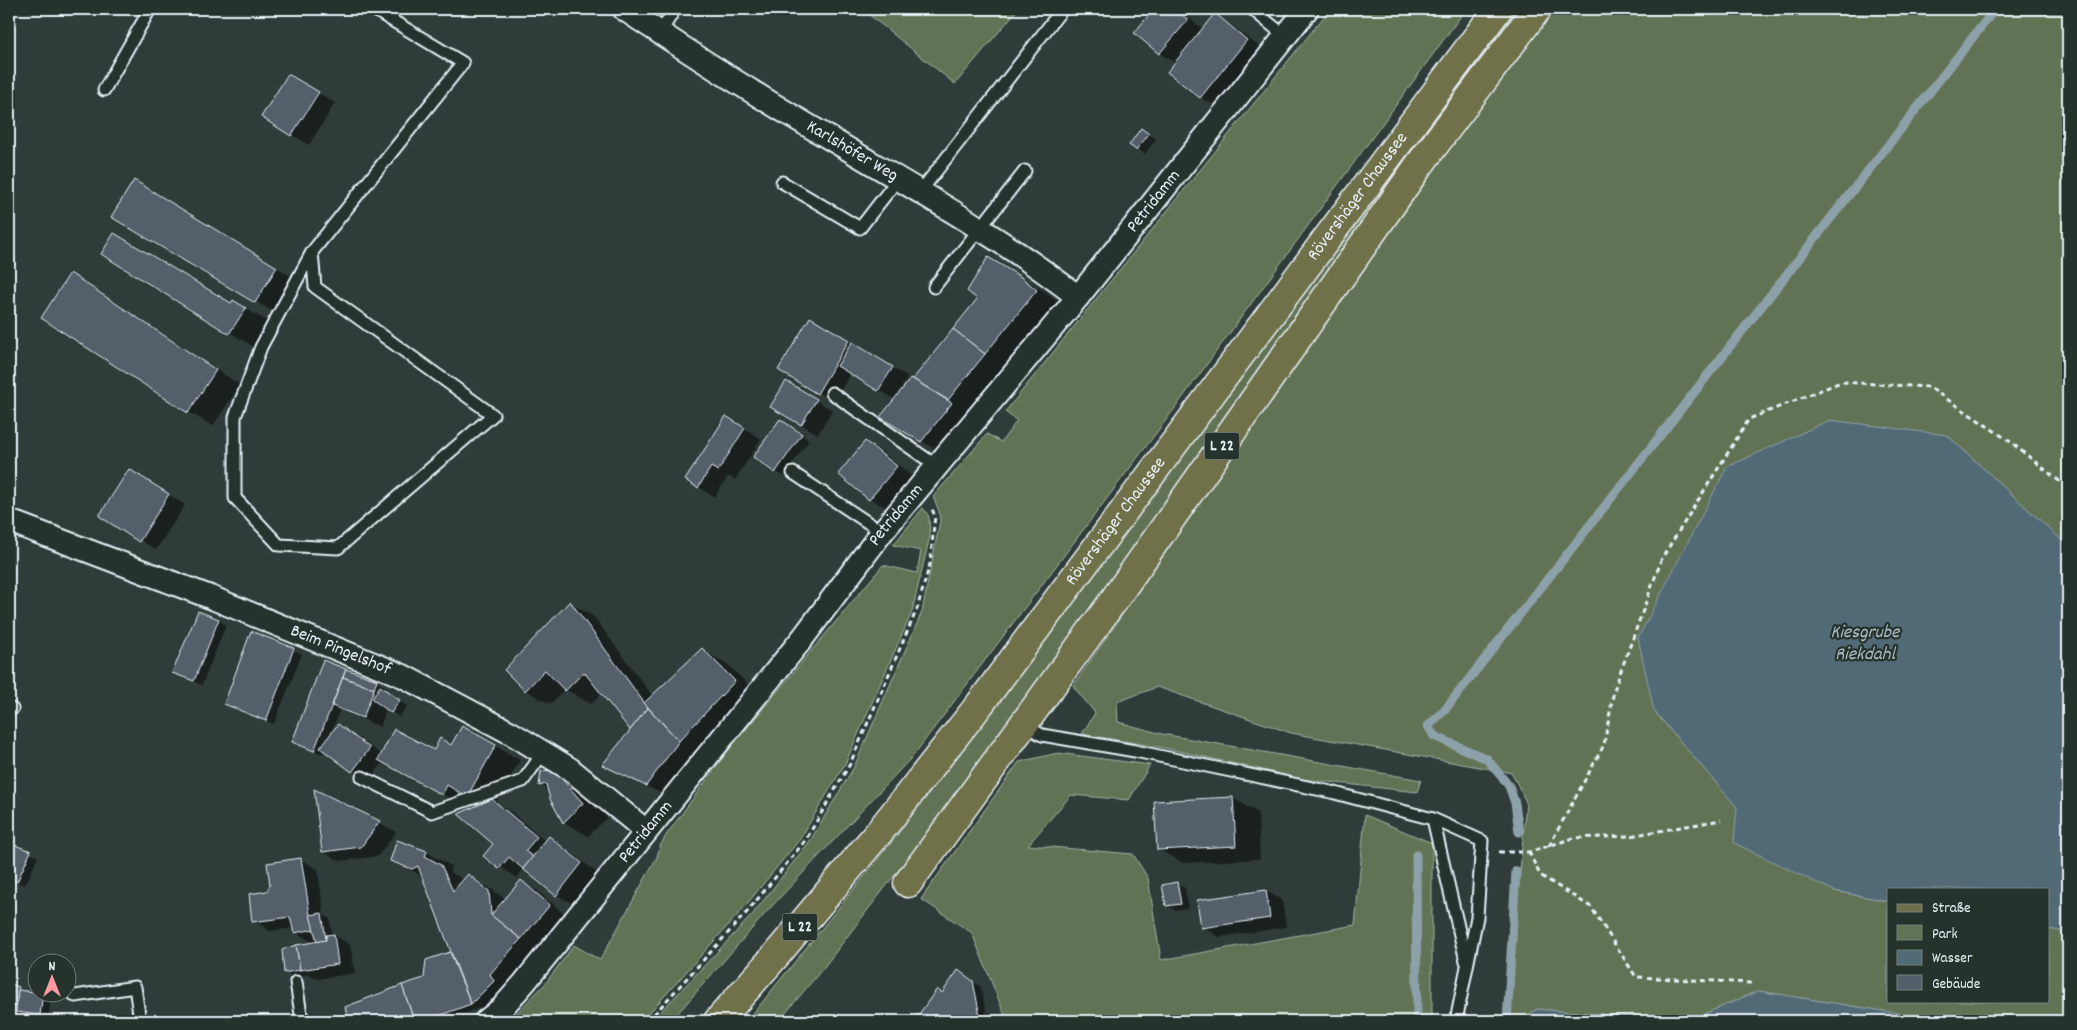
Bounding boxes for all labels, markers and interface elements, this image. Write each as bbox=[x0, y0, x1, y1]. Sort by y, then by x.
street label: Karlshöfer Weg bbox=[801, 115, 903, 189]
street label: Rövershäger Chaussee bbox=[1302, 127, 1414, 266]
street label: Petridamm bbox=[1121, 164, 1187, 238]
road number: L 22 bbox=[1204, 432, 1240, 460]
street label: Rövershäger Chaussee bbox=[1060, 452, 1172, 591]
street label: Petridamm bbox=[863, 478, 930, 552]
street label: Beim Pingelshof bbox=[287, 619, 395, 682]
water label: Kiesgrube Riekdahl bbox=[1831, 620, 1901, 669]
street label: Petridamm bbox=[613, 795, 679, 869]
legend bbox=[1887, 888, 2050, 1002]
text: Straße bbox=[1932, 898, 1971, 920]
road number: L 22 bbox=[782, 914, 818, 940]
text: Park bbox=[1932, 924, 1958, 946]
text: Wasser bbox=[1932, 948, 1973, 970]
north arrow bbox=[28, 952, 78, 1002]
text: N bbox=[49, 957, 56, 977]
text: Gebäude bbox=[1932, 974, 1981, 996]

